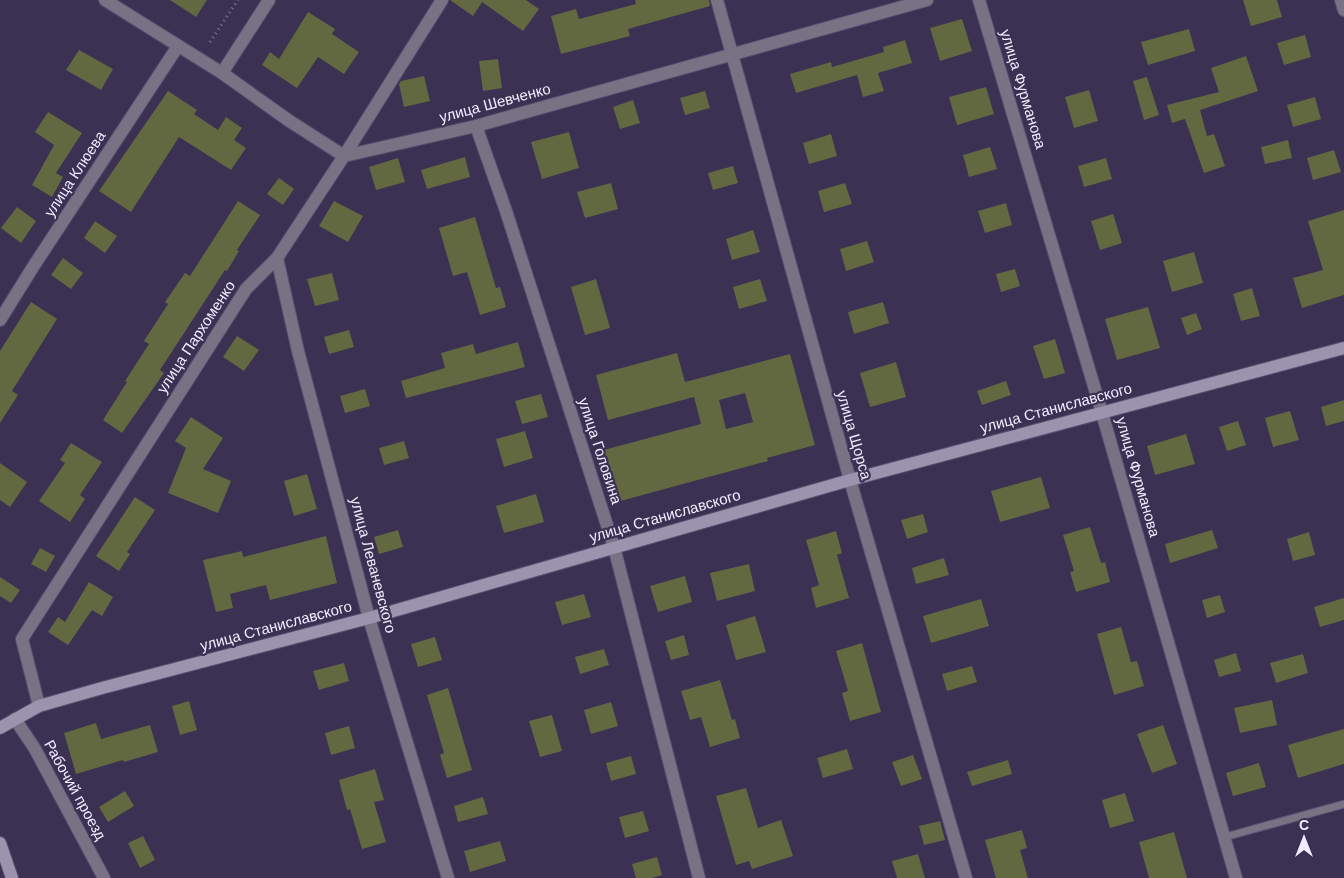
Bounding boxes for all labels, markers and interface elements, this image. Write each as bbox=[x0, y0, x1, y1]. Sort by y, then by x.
street label: улица Фурманова bbox=[997, 27, 1050, 151]
street label: улица Шевченко bbox=[437, 80, 552, 126]
street label: улица Клюева bbox=[41, 127, 109, 220]
street label: улица Пархоменко bbox=[153, 277, 238, 396]
street label: улица Станиславского bbox=[978, 379, 1134, 436]
street label: улица Щорса bbox=[834, 388, 876, 482]
street label: улица Головина bbox=[575, 396, 626, 507]
street label: улица Фурманова bbox=[1113, 415, 1164, 539]
street label: улица Станиславского bbox=[587, 486, 742, 545]
street label: улица Леваневского bbox=[347, 495, 400, 635]
street label: улица Станиславского bbox=[198, 597, 354, 654]
street label: Рабочий проезд bbox=[41, 737, 110, 843]
north arrow bbox=[1279, 813, 1329, 863]
text: С bbox=[1299, 817, 1309, 833]

